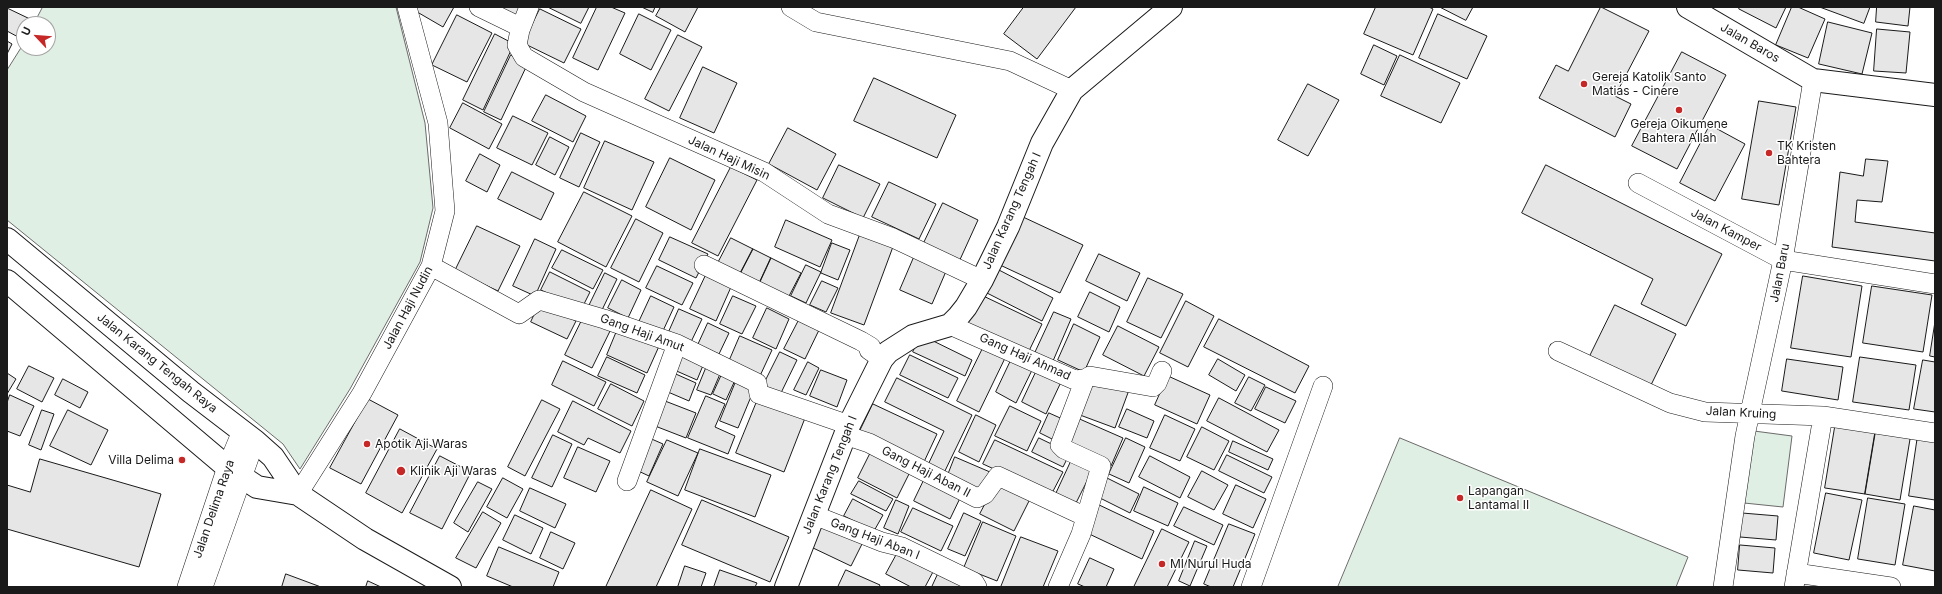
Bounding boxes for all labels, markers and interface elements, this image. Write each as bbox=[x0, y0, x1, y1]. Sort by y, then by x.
north arrow bbox=[16, 16, 56, 56]
street label: Jalan Baros bbox=[1718, 20, 1782, 66]
text: U bbox=[18, 24, 34, 38]
place label: Gereja Katolik Santo Matias - Cinere bbox=[1592, 70, 1706, 98]
marker: Gereja Katolik Santo Matias - Cinere bbox=[1579, 79, 1589, 89]
marker: Gereja Oikumene Bahtera Allah bbox=[1674, 105, 1684, 115]
place label: Gereja Oikumene Bahtera Allah bbox=[1630, 117, 1728, 145]
street label: Jalan Haji Misin bbox=[686, 133, 772, 183]
place label: TK Kristen Bahtera bbox=[1777, 139, 1836, 167]
marker: TK Kristen Bahtera bbox=[1764, 148, 1774, 158]
street label: Jalan Karang Tengah I bbox=[980, 150, 1044, 272]
street label: Jalan Kamper bbox=[1688, 205, 1764, 255]
street label: Jalan Baru bbox=[1767, 242, 1793, 304]
street label: Jalan Haji Nudin bbox=[380, 264, 436, 352]
street label: Jalan Karang Tengah Raya bbox=[94, 310, 220, 416]
street label: Gang Haji Amut bbox=[598, 311, 686, 355]
street label: Gang Haji Ahmad bbox=[977, 330, 1073, 384]
street label: Jalan Kruing bbox=[1705, 404, 1777, 422]
street label: Jalan Karang Tengah I bbox=[800, 414, 860, 536]
place label: Apotik Aji Waras bbox=[375, 437, 468, 451]
marker: Apotik Aji Waras bbox=[362, 439, 372, 449]
street label: Gang Haji Aban II bbox=[879, 443, 973, 501]
place label: Villa Delima bbox=[108, 453, 174, 467]
marker: Villa Delima bbox=[177, 455, 187, 465]
street label: Jalan Delima Raya bbox=[190, 458, 238, 560]
place label: Klinik Aji Waras bbox=[410, 464, 497, 478]
marker: Klinik Aji Waras bbox=[395, 465, 407, 477]
place label: Lapangan Lantamal II bbox=[1468, 484, 1529, 512]
marker: Lapangan Lantamal II bbox=[1455, 493, 1465, 503]
street label: Gang Haji Aban I bbox=[828, 515, 922, 563]
place label: MI Nurul Huda bbox=[1170, 557, 1252, 571]
marker: MI Nurul Huda bbox=[1157, 559, 1167, 569]

